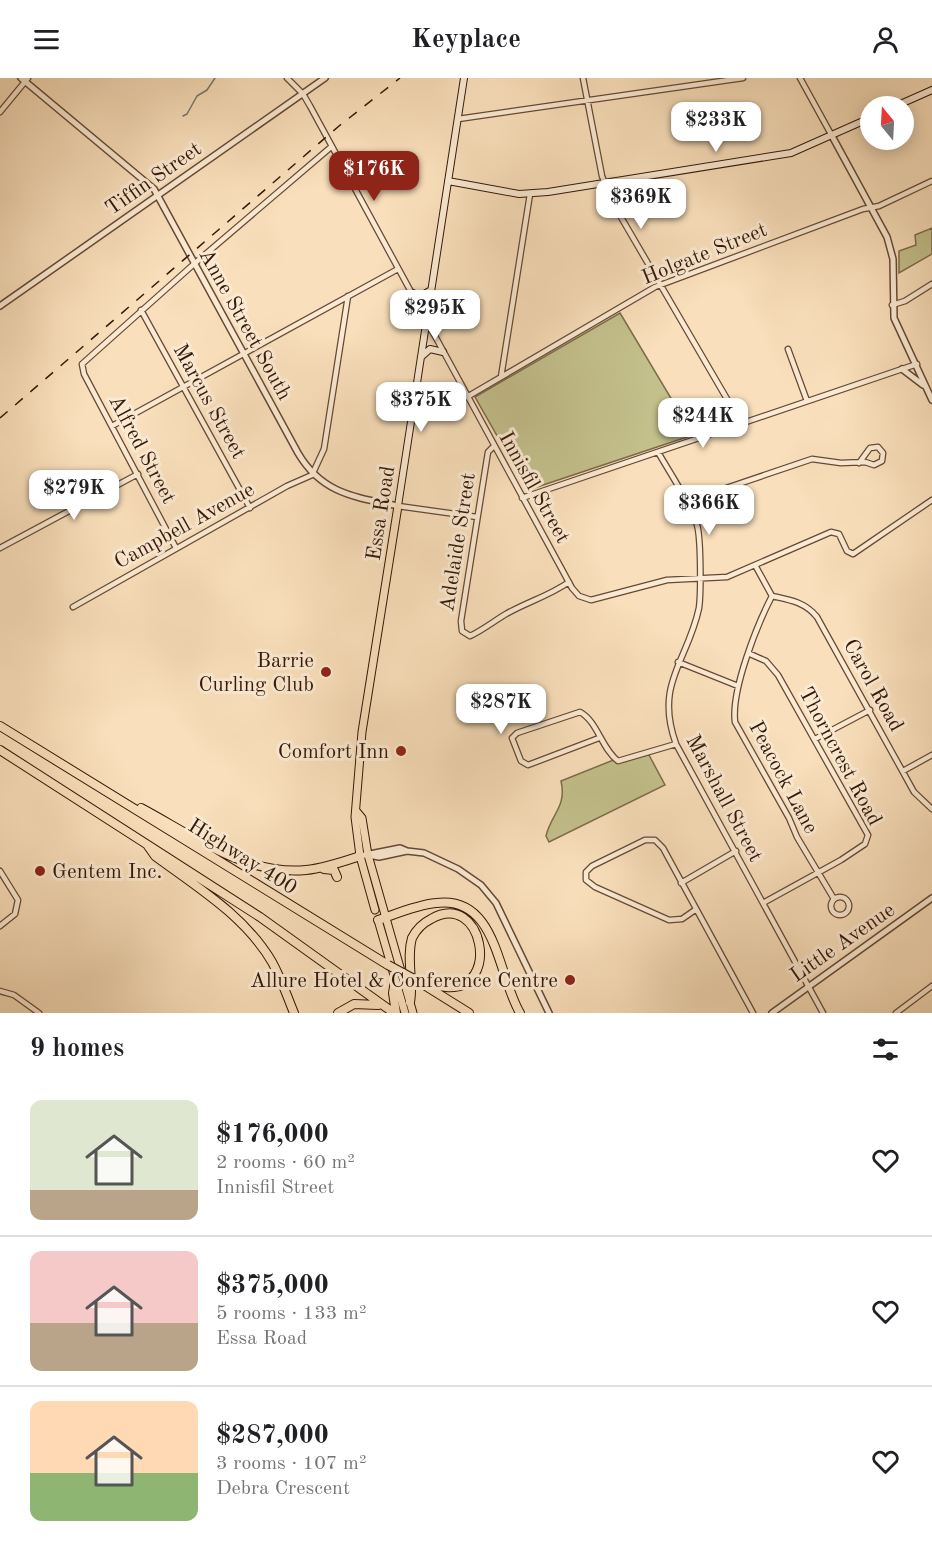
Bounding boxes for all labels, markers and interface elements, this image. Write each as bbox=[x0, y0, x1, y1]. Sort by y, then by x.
icon: menu bbox=[30, 23, 63, 56]
icon: person bbox=[869, 23, 902, 56]
text: Keyplace bbox=[411, 26, 521, 53]
north arrow bbox=[860, 96, 914, 150]
map controls bbox=[860, 96, 914, 150]
pin: $233K bbox=[674, 102, 758, 153]
text: $233K bbox=[685, 111, 747, 131]
street label: Tiffin Street bbox=[102, 139, 206, 220]
pin: $176K bbox=[332, 151, 416, 202]
text: $176K bbox=[343, 160, 405, 180]
pin: $369K bbox=[599, 179, 683, 230]
text: $369K bbox=[610, 188, 672, 208]
street label: Holgate Street bbox=[639, 220, 770, 289]
street label: Anne Street South bbox=[194, 246, 295, 404]
pin: $295K bbox=[393, 290, 477, 341]
text: $295K bbox=[404, 299, 466, 319]
street label: Marcus Street bbox=[169, 341, 249, 463]
pin: $375K bbox=[379, 382, 463, 433]
text: $375K bbox=[390, 391, 452, 411]
street label: Alfred Street bbox=[104, 392, 179, 507]
pin: $244K bbox=[661, 398, 745, 449]
text: $244K bbox=[672, 407, 734, 427]
street label: Innisfil Street bbox=[494, 428, 573, 547]
street label: Essa Road bbox=[364, 464, 399, 562]
pin: $279K bbox=[32, 470, 116, 521]
street label: Adelaide Street bbox=[437, 471, 480, 613]
text: $279K bbox=[43, 479, 105, 499]
street label: Campbell Avenue bbox=[111, 479, 258, 573]
pin: $366K bbox=[667, 485, 751, 536]
text: $366K bbox=[678, 494, 740, 514]
street label: Carol Road bbox=[839, 636, 907, 735]
place label: Barrie Curling Club bbox=[199, 651, 314, 696]
marker: Barrie Curling Club bbox=[319, 665, 333, 679]
pin: $287K bbox=[459, 684, 543, 735]
street label: Thorncrest Road bbox=[794, 684, 885, 829]
text: $287K bbox=[470, 693, 532, 713]
street label: Peacock Lane bbox=[744, 718, 821, 837]
street label: Marshall Street bbox=[681, 732, 766, 866]
place label: Comfort Inn bbox=[278, 742, 389, 763]
marker: Comfort Inn bbox=[394, 744, 408, 758]
street label: Highway 400 bbox=[184, 815, 300, 899]
place label: Gentem Inc. bbox=[52, 862, 162, 883]
marker: Gentem Inc. bbox=[33, 864, 47, 878]
street label: Little Avenue bbox=[787, 900, 899, 987]
place label: Allure Hotel & Conference Centre bbox=[250, 971, 558, 992]
marker: Allure Hotel & Conference Centre bbox=[563, 973, 577, 987]
icon: filters bbox=[869, 1033, 902, 1066]
text: 9 homes bbox=[30, 1036, 124, 1062]
text: $176,000 bbox=[216, 1122, 329, 1148]
icon: home bbox=[78, 1124, 150, 1196]
icon: heart bbox=[869, 1144, 902, 1177]
text: 2 rooms · 60 m² bbox=[216, 1153, 355, 1173]
text: Innisfil Street bbox=[216, 1178, 334, 1198]
text: $375,000 bbox=[216, 1273, 329, 1299]
icon: home bbox=[78, 1275, 150, 1347]
icon: heart bbox=[869, 1295, 902, 1328]
text: 5 rooms · 133 m² bbox=[216, 1304, 366, 1324]
text: Essa Road bbox=[216, 1329, 307, 1349]
text: $287,000 bbox=[216, 1423, 329, 1449]
icon: home bbox=[78, 1425, 150, 1497]
icon: heart bbox=[869, 1445, 902, 1478]
text: 3 rooms · 107 m² bbox=[216, 1454, 366, 1474]
text: Debra Crescent bbox=[216, 1479, 350, 1499]

